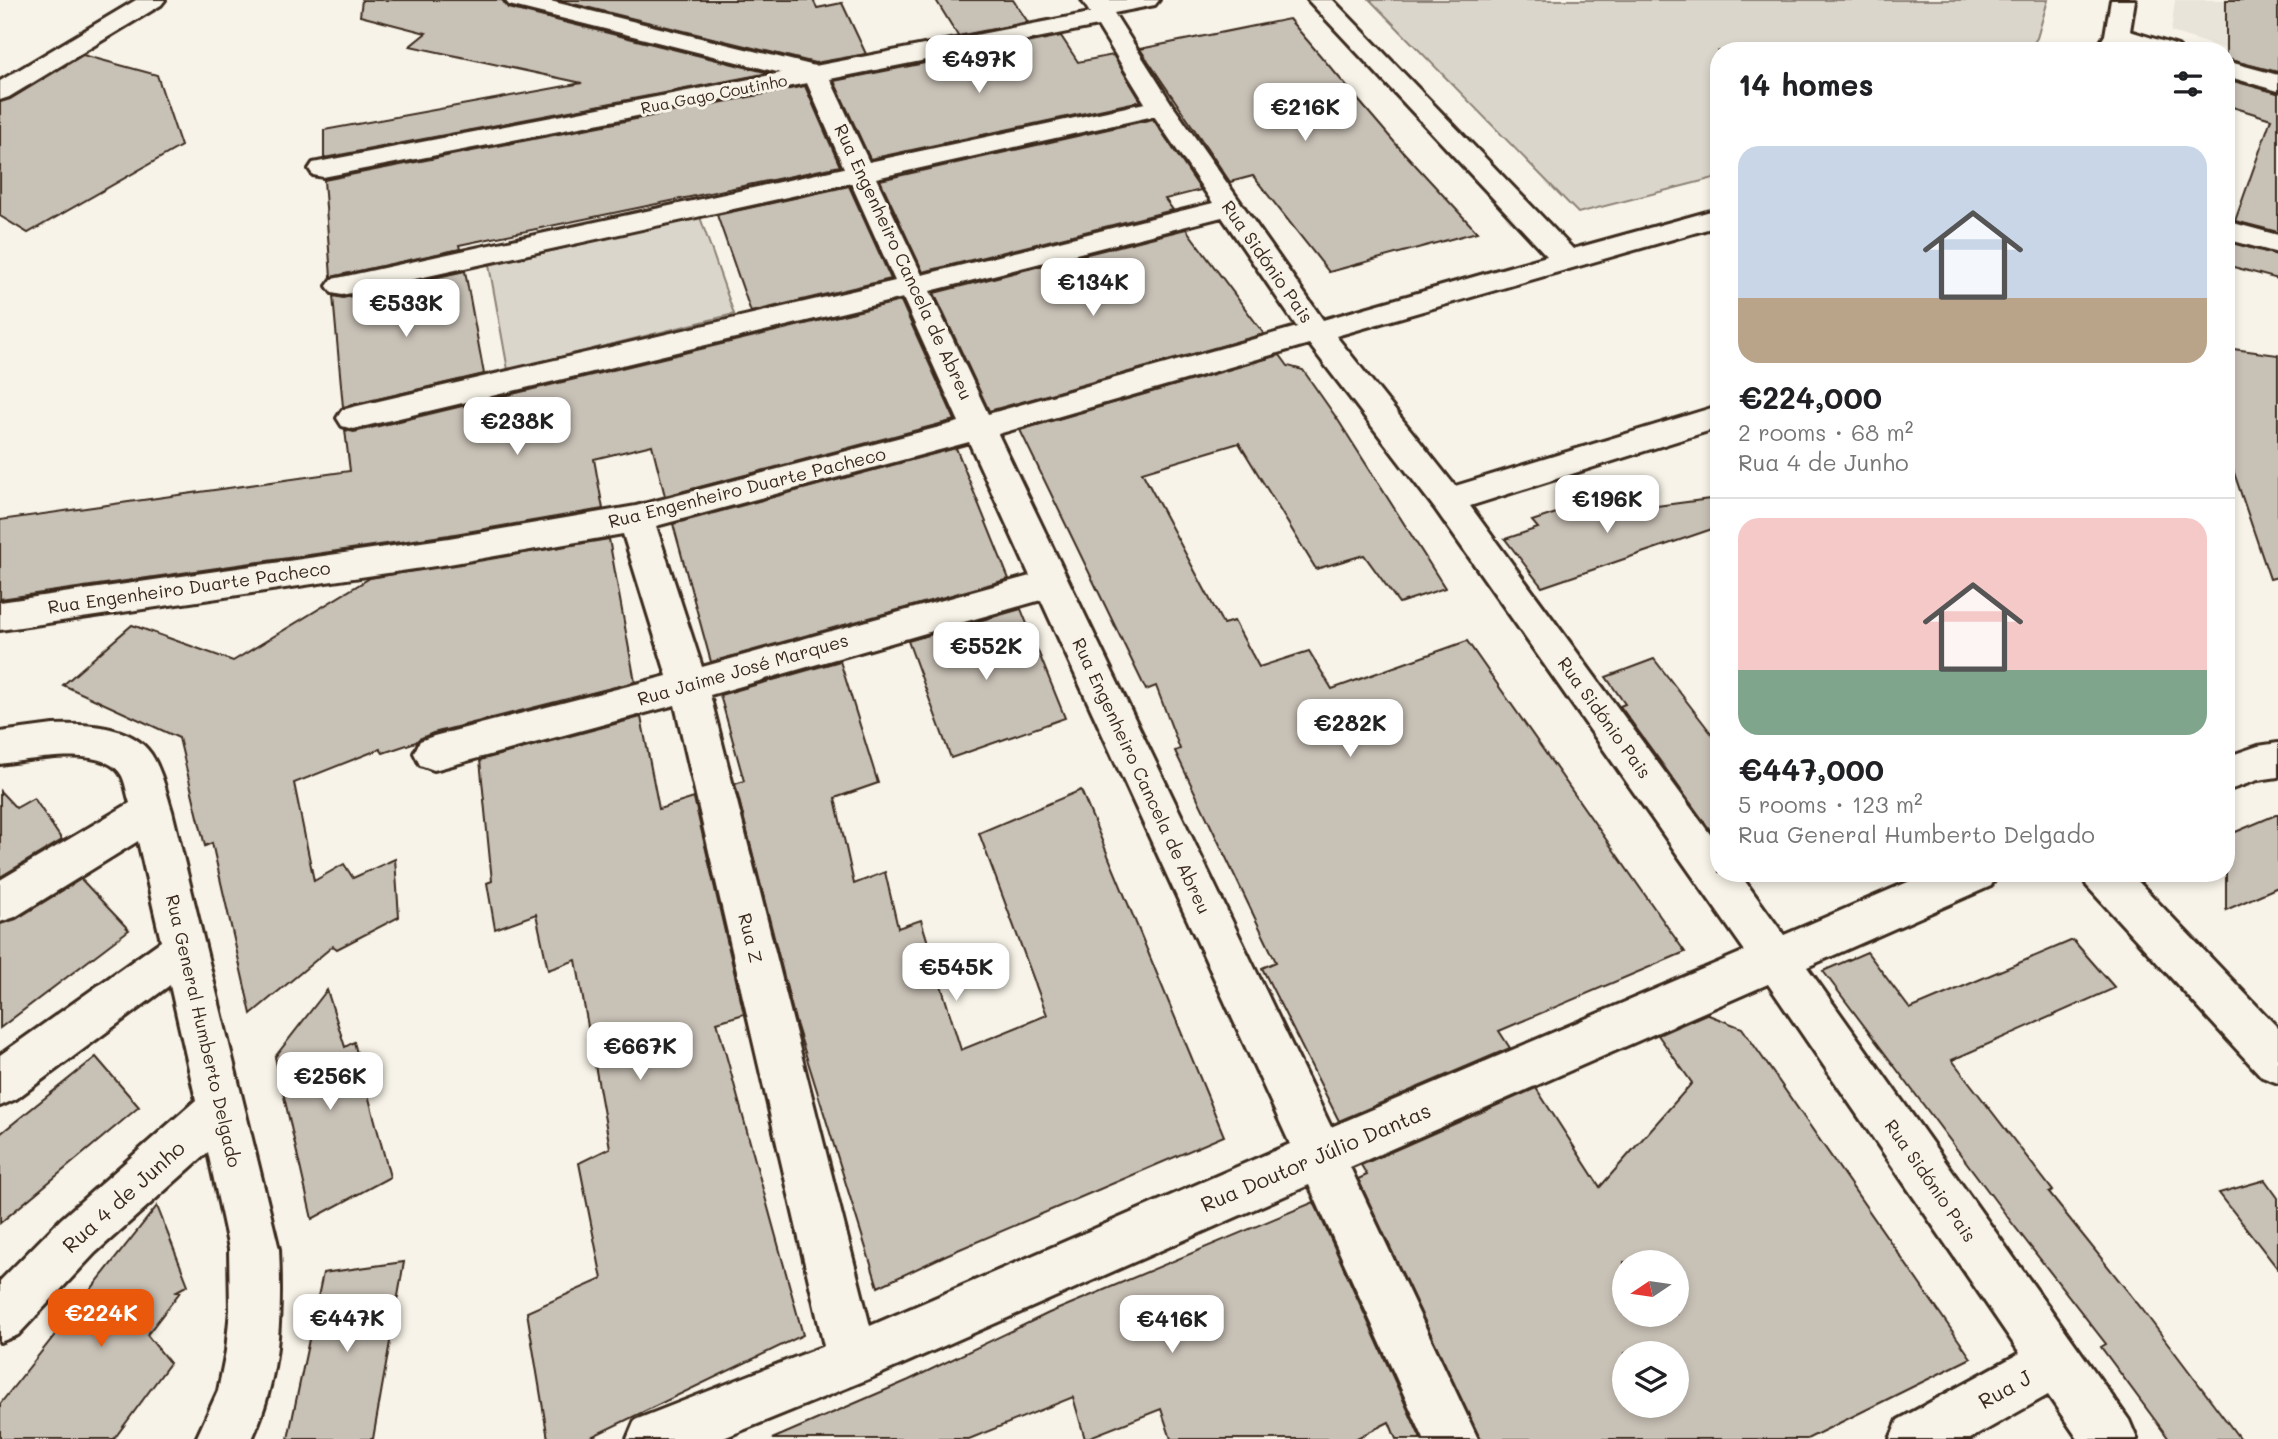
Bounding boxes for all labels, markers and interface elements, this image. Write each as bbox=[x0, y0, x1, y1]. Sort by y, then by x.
pin: €497K bbox=[930, 36, 1028, 95]
text: €497K bbox=[941, 43, 1017, 73]
text: 14 homes bbox=[1738, 64, 1874, 104]
icon: filters bbox=[2169, 65, 2207, 103]
street label: Rua Gago Coutinho bbox=[639, 69, 789, 118]
pin: €216K bbox=[1256, 83, 1354, 143]
text: €216K bbox=[1270, 91, 1340, 121]
street label: Rua Engenheiro Cancela de Abreu bbox=[829, 120, 979, 403]
icon: home bbox=[1910, 192, 2036, 318]
street label: Rua Sidónio Pais bbox=[1217, 195, 1319, 327]
pin: €134K bbox=[1044, 258, 1142, 318]
text: €134K bbox=[1057, 266, 1129, 296]
pin: €533K bbox=[357, 280, 455, 339]
text: €533K bbox=[369, 287, 443, 317]
text: €224,000 bbox=[1738, 377, 1882, 417]
pin: €238K bbox=[468, 398, 566, 457]
text: €238K bbox=[480, 405, 554, 435]
text: 2 rooms · 68 m² bbox=[1738, 417, 1913, 447]
street label: Rua Engenheiro Duarte Pacheco bbox=[606, 441, 888, 533]
text: Rua 4 de Junho bbox=[1738, 447, 1909, 477]
pin: €196K bbox=[1558, 476, 1656, 535]
text: €196K bbox=[1571, 483, 1643, 513]
street label: Rua Engenheiro Duarte Pacheco bbox=[46, 555, 332, 619]
icon: home bbox=[1910, 564, 2036, 690]
pin: €552K bbox=[937, 622, 1035, 682]
street label: Rua Jaime José Marques bbox=[634, 627, 851, 711]
text: €552K bbox=[949, 630, 1023, 660]
street label: Rua Engenheiro Cancela de Abreu bbox=[1067, 634, 1217, 917]
street label: Rua Sidónio Pais bbox=[1553, 652, 1657, 783]
pin: €282K bbox=[1301, 700, 1399, 759]
text: €282K bbox=[1313, 707, 1387, 737]
text: €447,000 bbox=[1738, 749, 1884, 789]
text: 5 rooms · 123 m² bbox=[1738, 789, 1923, 819]
text: Rua General Humberto Delgado bbox=[1738, 819, 2095, 849]
street label: Rua General Humberto Delgado bbox=[161, 892, 247, 1170]
street label: Rua Z bbox=[733, 910, 769, 965]
pin: €545K bbox=[907, 944, 1005, 1003]
text: €545K bbox=[918, 951, 994, 981]
pin: €667K bbox=[591, 1023, 689, 1082]
text: €667K bbox=[603, 1030, 677, 1060]
pin: €256K bbox=[281, 1052, 379, 1112]
text: €256K bbox=[293, 1060, 367, 1090]
street label: Rua Doutor Júlio Dantas bbox=[1196, 1096, 1435, 1217]
street label: Rua Sidónio Pais bbox=[1880, 1114, 1982, 1246]
street label: Rua 4 de Junho bbox=[56, 1134, 190, 1258]
north arrow bbox=[1612, 1250, 1689, 1326]
map controls bbox=[1612, 1250, 1689, 1418]
pin: €224K bbox=[52, 1290, 150, 1349]
pin: €447K bbox=[298, 1294, 396, 1354]
pin: €416K bbox=[1123, 1296, 1221, 1355]
text: €224K bbox=[64, 1297, 138, 1327]
text: €447K bbox=[309, 1302, 385, 1332]
text: €416K bbox=[1136, 1303, 1208, 1333]
button: layers bbox=[1612, 1341, 1689, 1418]
street label: Rua J bbox=[1973, 1363, 2036, 1414]

